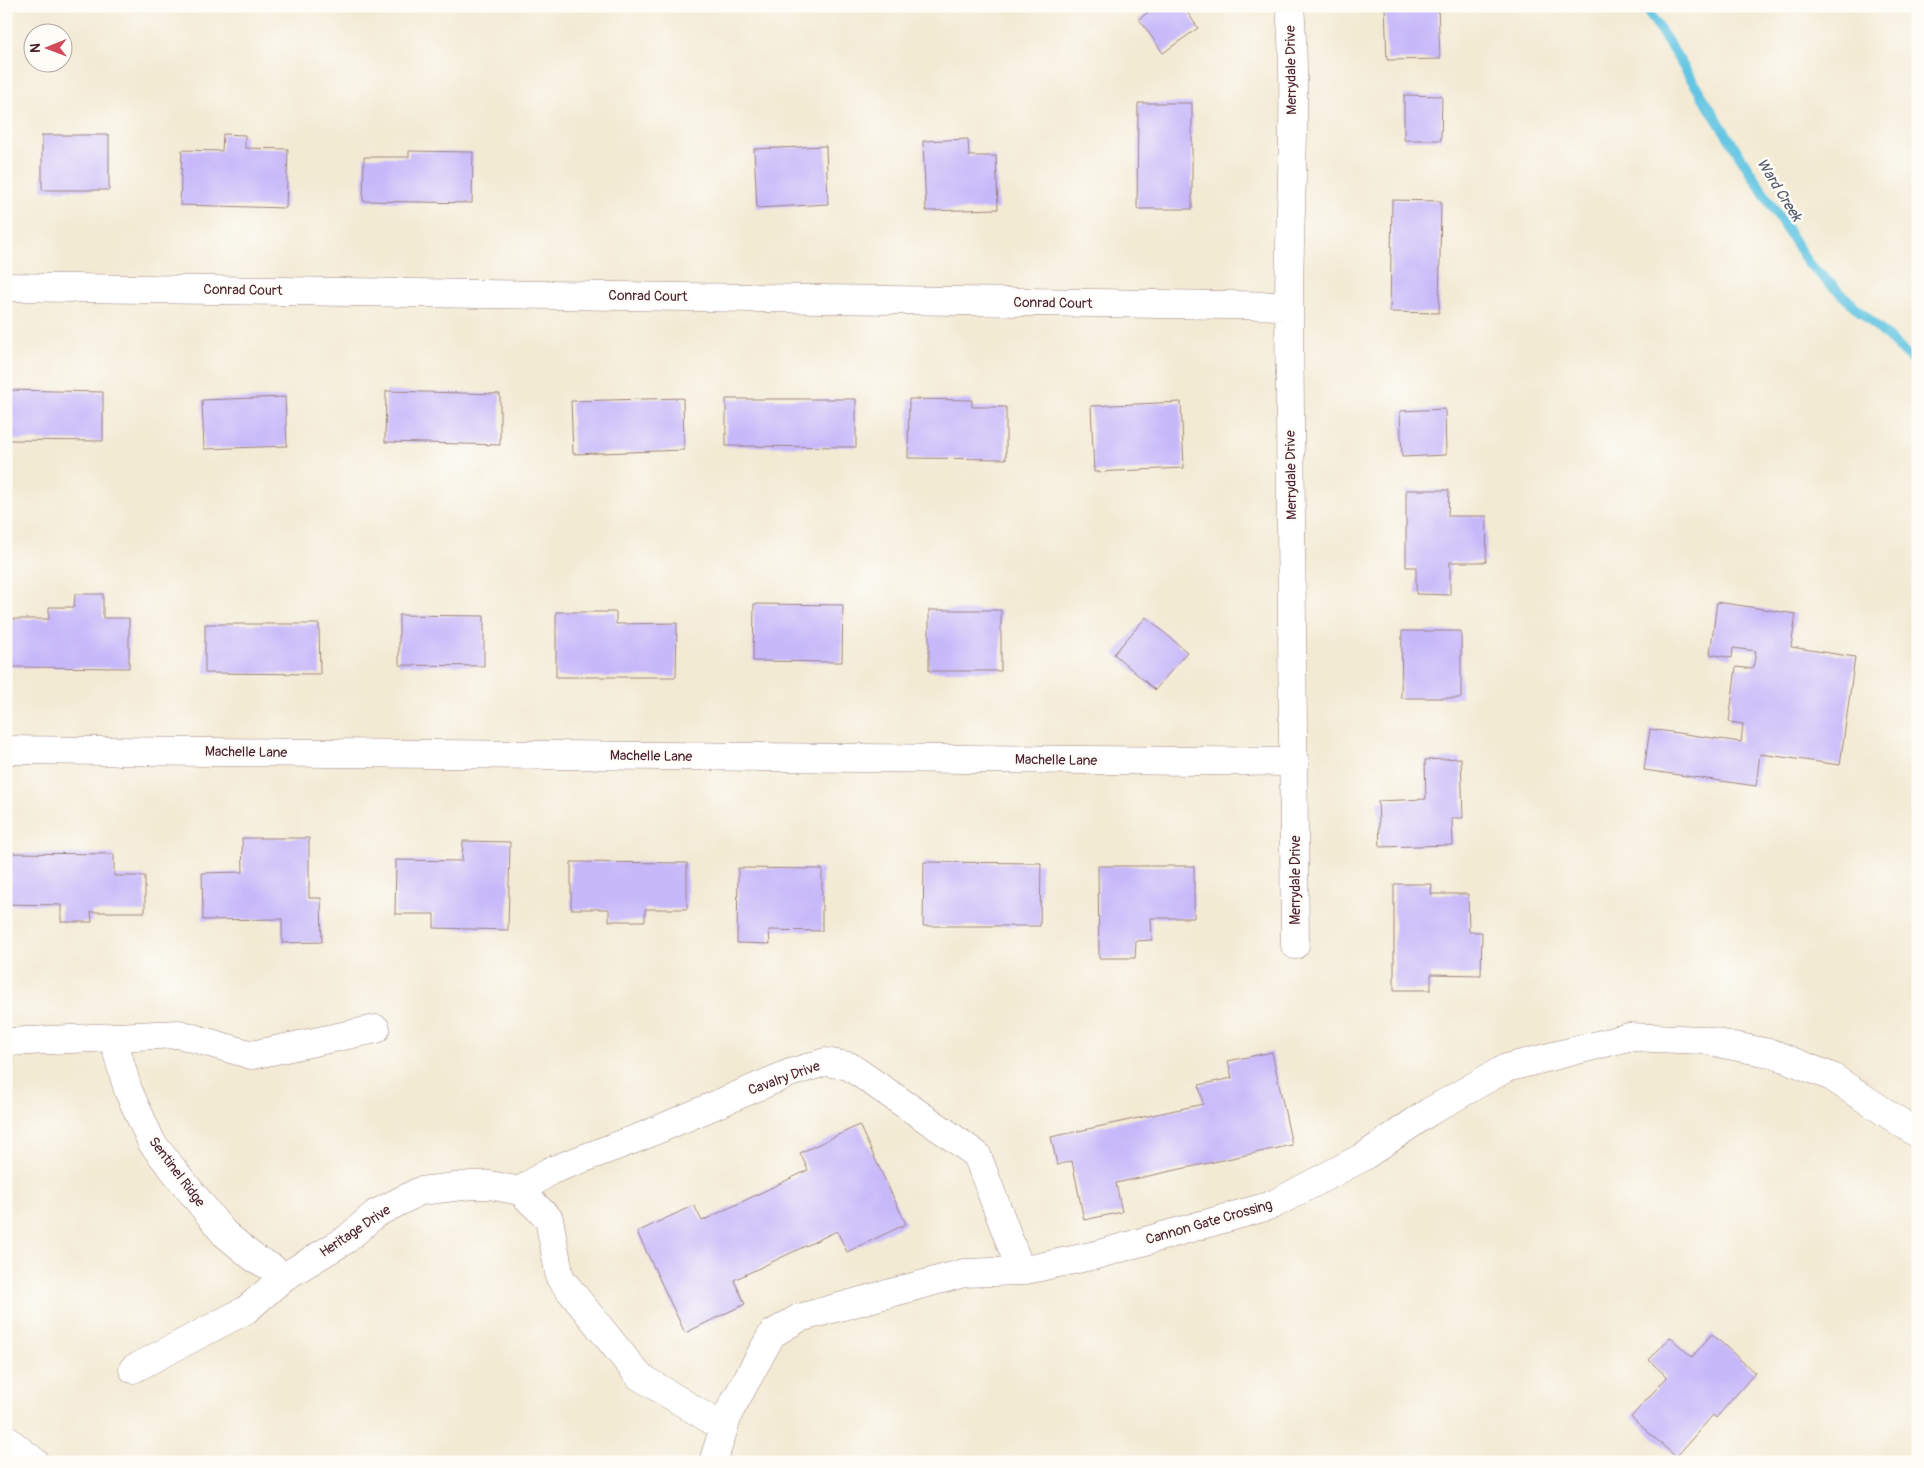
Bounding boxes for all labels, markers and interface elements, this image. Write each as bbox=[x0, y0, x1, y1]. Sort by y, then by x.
north arrow bbox=[22, 22, 72, 72]
street label: Merrydale Drive bbox=[1282, 25, 1300, 115]
text: N bbox=[27, 43, 44, 53]
water label: Ward Creek bbox=[1752, 155, 1807, 227]
street label: Conrad Court bbox=[203, 281, 283, 299]
street label: Conrad Court bbox=[608, 287, 688, 305]
street label: Conrad Court bbox=[1013, 294, 1093, 312]
street label: Merrydale Drive bbox=[1282, 430, 1300, 520]
street label: Machelle Lane bbox=[205, 743, 288, 761]
street label: Machelle Lane bbox=[610, 747, 693, 765]
street label: Machelle Lane bbox=[1015, 751, 1098, 769]
street label: Merrydale Drive bbox=[1287, 835, 1304, 925]
street label: Cavalry Drive bbox=[746, 1057, 822, 1099]
street label: Sentinel Ridge bbox=[145, 1134, 209, 1210]
street label: Cannon Gate Crossing bbox=[1144, 1196, 1274, 1248]
street label: Heritage Drive bbox=[316, 1201, 394, 1261]

